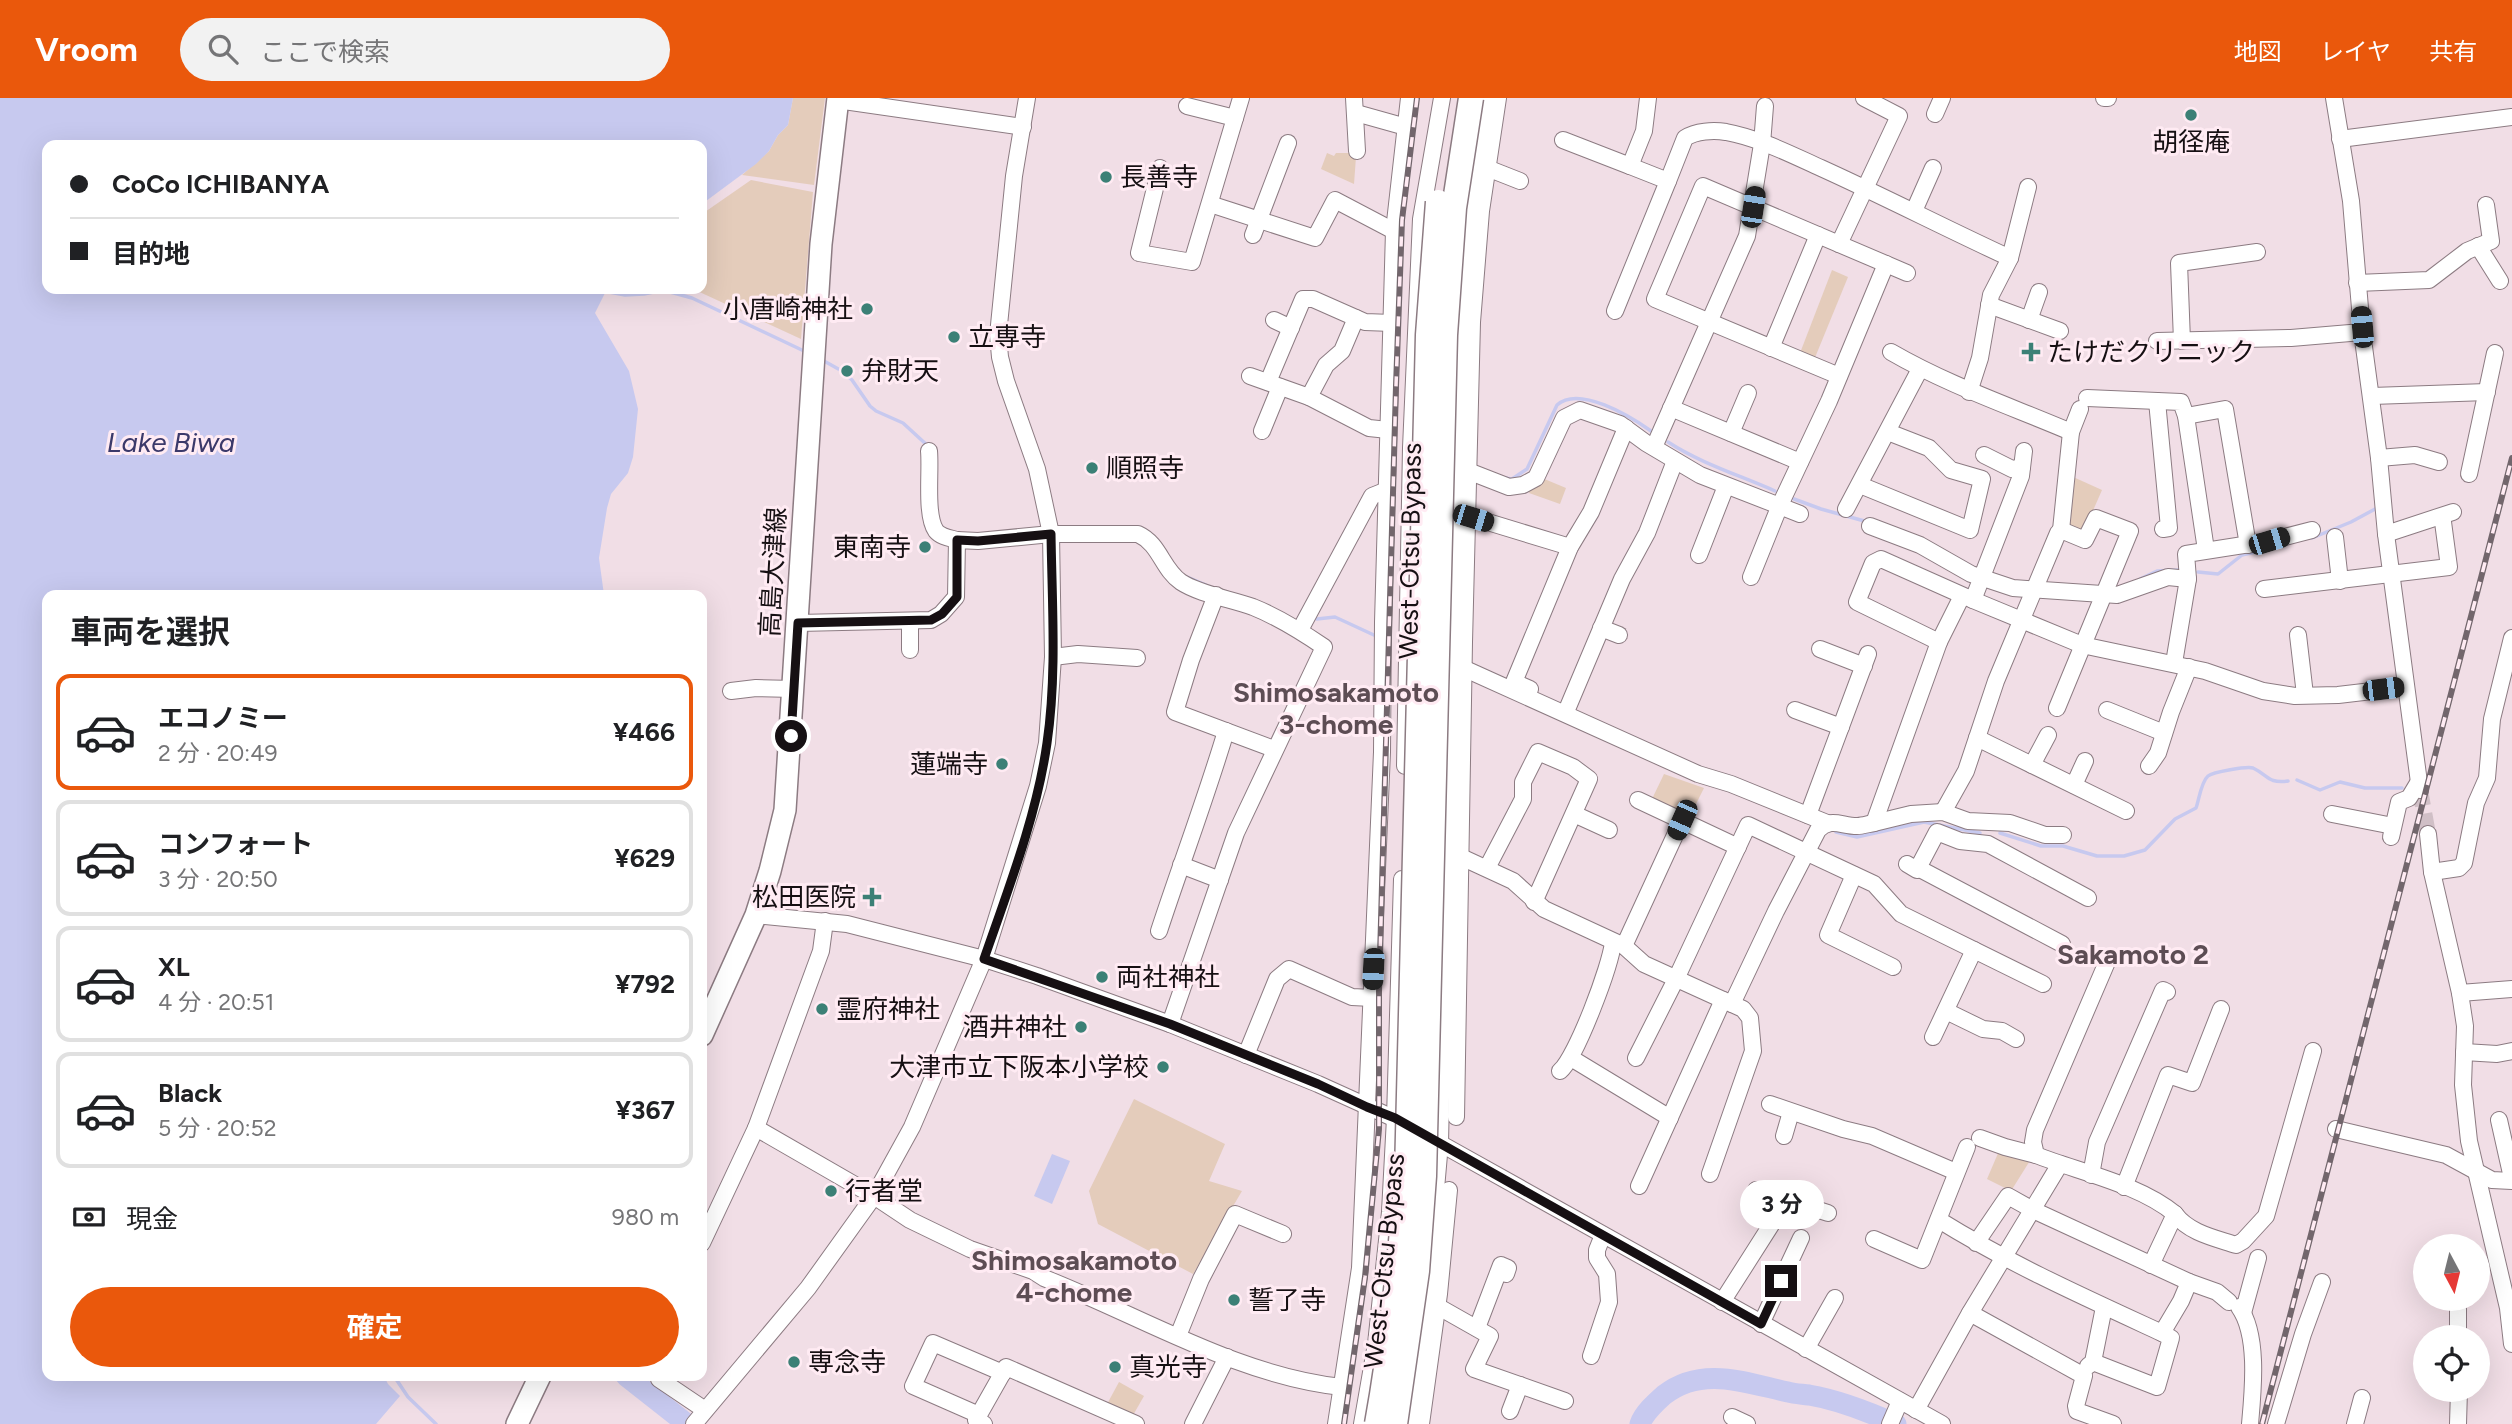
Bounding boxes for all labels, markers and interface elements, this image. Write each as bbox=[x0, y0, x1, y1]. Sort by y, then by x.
search box bbox=[180, 18, 670, 81]
text: Vroom bbox=[35, 30, 138, 69]
icon: search bbox=[204, 30, 242, 68]
text: ここで検索 bbox=[260, 36, 390, 68]
text: 地図 bbox=[2234, 37, 2282, 66]
text: レイヤ bbox=[2320, 37, 2391, 66]
text: 共有 bbox=[2429, 37, 2477, 66]
marker: 胡径庵 bbox=[2183, 107, 2199, 123]
place label: 胡径庵 bbox=[2152, 126, 2230, 158]
place label: 長善寺 bbox=[1120, 161, 1198, 193]
text: CoCo ICHIBANYA bbox=[112, 168, 329, 200]
marker: 長善寺 bbox=[1098, 169, 1114, 185]
car bbox=[1740, 185, 1767, 229]
text: 目的地 bbox=[112, 238, 190, 270]
place label: 小唐崎神社 bbox=[723, 293, 853, 325]
marker: 小唐崎神社 bbox=[859, 301, 875, 317]
car bbox=[2350, 305, 2375, 349]
place label: 立専寺 bbox=[968, 321, 1046, 353]
marker: 立専寺 bbox=[946, 329, 962, 345]
place label: たけだクリニック bbox=[2047, 336, 2255, 368]
marker: たけだクリニック bbox=[2021, 342, 2041, 362]
place label: 弁財天 bbox=[861, 355, 939, 387]
marker: 弁財天 bbox=[839, 363, 855, 379]
water label: Lake Biwa bbox=[107, 425, 235, 459]
street label: West-Otsu Bypass bbox=[1392, 443, 1428, 659]
place label: 順照寺 bbox=[1106, 452, 1184, 484]
marker: 順照寺 bbox=[1084, 460, 1100, 476]
car bbox=[1450, 502, 1497, 534]
street label: 高島大津線 bbox=[754, 506, 792, 638]
car bbox=[2246, 525, 2293, 557]
place label: 東南寺 bbox=[833, 531, 911, 563]
marker: 東南寺 bbox=[917, 539, 933, 555]
text: 車両を選択 bbox=[70, 613, 230, 651]
district label: Shimosakamoto 3-chome bbox=[1233, 675, 1439, 741]
car bbox=[2361, 676, 2406, 702]
icon: car bbox=[74, 701, 137, 764]
text: エコノミー bbox=[158, 702, 288, 734]
text: ¥466 bbox=[613, 716, 675, 748]
route start bbox=[775, 720, 807, 752]
text: 2 分 · 20:49 bbox=[158, 739, 277, 767]
place label: 蓮端寺 bbox=[910, 748, 988, 780]
marker: 蓮端寺 bbox=[994, 756, 1010, 772]
car bbox=[1664, 797, 1701, 843]
icon: car bbox=[74, 827, 137, 890]
text: コンフォート bbox=[158, 828, 313, 860]
text: ¥629 bbox=[614, 842, 675, 874]
text: 3 分 · 20:50 bbox=[158, 865, 278, 893]
place label: 松田医院 bbox=[752, 881, 856, 913]
marker: 松田医院 bbox=[862, 887, 882, 907]
district label: Sakamoto 2 bbox=[2057, 937, 2209, 971]
car bbox=[1362, 947, 1385, 991]
text: XL bbox=[158, 951, 190, 983]
icon: car bbox=[74, 953, 137, 1016]
place label: 両社神社 bbox=[1116, 961, 1220, 993]
text: ¥792 bbox=[615, 968, 675, 1000]
marker: 両社神社 bbox=[1094, 969, 1110, 985]
text: 4 分 · 20:51 bbox=[158, 988, 274, 1016]
place label: 霊府神社 bbox=[836, 993, 940, 1025]
marker: 霊府神社 bbox=[814, 1001, 830, 1017]
place label: 酒井神社 bbox=[963, 1011, 1067, 1043]
marker: 酒井神社 bbox=[1073, 1019, 1089, 1035]
place label: 大津市立下阪本小学校 bbox=[889, 1051, 1149, 1083]
marker: 大津市立下阪本小学校 bbox=[1155, 1059, 1171, 1075]
text: Black bbox=[158, 1077, 222, 1109]
icon: car bbox=[74, 1079, 137, 1142]
text: ¥367 bbox=[616, 1094, 675, 1126]
text: 5 分 · 20:52 bbox=[158, 1114, 277, 1142]
street label: West-Otsu Bypass bbox=[1357, 1152, 1411, 1370]
place label: 行者堂 bbox=[845, 1175, 923, 1207]
callout: 3 分 bbox=[1739, 1180, 1823, 1228]
marker: 行者堂 bbox=[823, 1183, 839, 1199]
text: 3 分 bbox=[1761, 1190, 1803, 1218]
icon: cash bbox=[70, 1198, 108, 1236]
text: 現金 bbox=[126, 1203, 178, 1235]
text: 980 m bbox=[612, 1203, 679, 1231]
north arrow bbox=[2413, 1234, 2490, 1311]
map controls bbox=[2413, 1234, 2490, 1402]
district label: Shimosakamoto 4-chome bbox=[971, 1243, 1177, 1309]
route end bbox=[1765, 1265, 1797, 1297]
place label: 誓了寺 bbox=[1248, 1284, 1326, 1316]
button: 確定 bbox=[70, 1287, 679, 1367]
marker: 誓了寺 bbox=[1226, 1292, 1242, 1308]
button: locate bbox=[2413, 1325, 2490, 1402]
place label: 専念寺 bbox=[808, 1346, 886, 1378]
place label: 真光寺 bbox=[1129, 1351, 1207, 1383]
marker: 専念寺 bbox=[786, 1354, 802, 1370]
marker: 真光寺 bbox=[1107, 1359, 1123, 1375]

